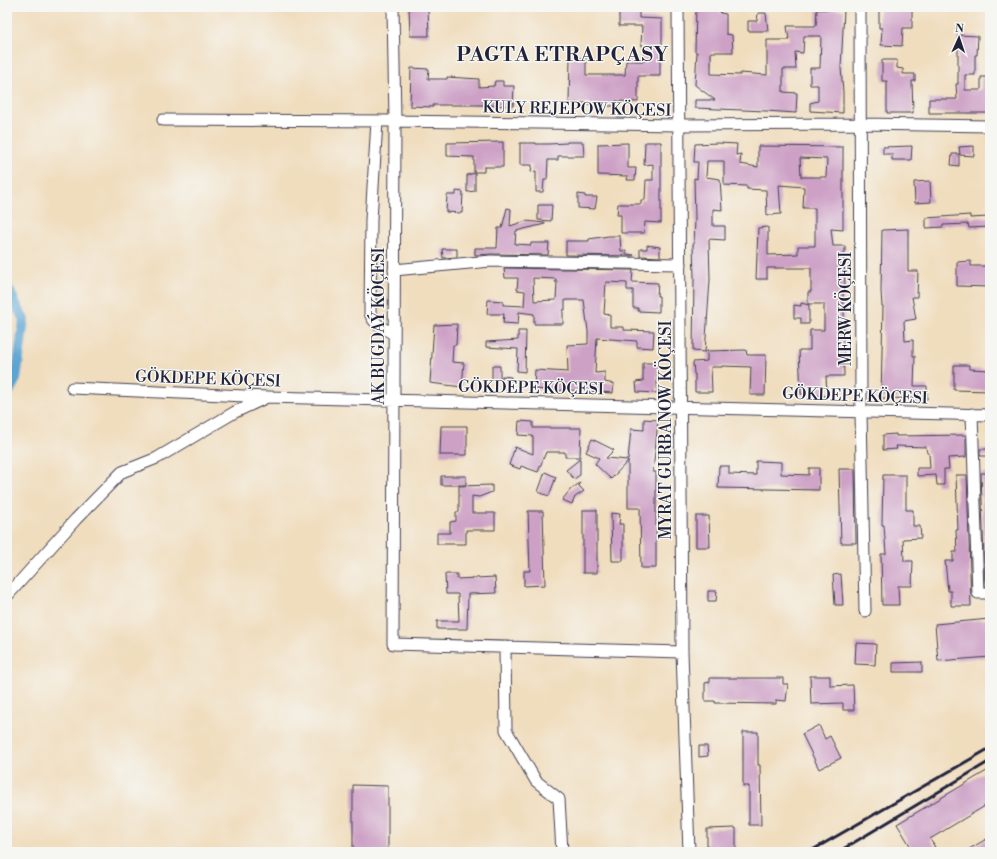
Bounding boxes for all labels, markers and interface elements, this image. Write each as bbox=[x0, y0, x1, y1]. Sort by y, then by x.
north arrow bbox=[939, 18, 979, 58]
text: N bbox=[955, 22, 964, 36]
district label: PAGTA ETRAPÇASY bbox=[457, 43, 670, 68]
street label: KULY REJEPOW KÖÇESI bbox=[482, 95, 672, 121]
street label: AK BUGDAÝ KÖÇESI bbox=[367, 247, 389, 406]
street label: MERW KÖÇESI bbox=[834, 252, 856, 366]
street label: MYRAT GURBANOW KÖÇESI bbox=[654, 320, 676, 540]
street label: GÖKDEPE KÖÇESI bbox=[135, 364, 281, 392]
street label: GÖKDEPE KÖÇESI bbox=[458, 375, 604, 399]
street label: GÖKDEPE KÖÇESI bbox=[782, 381, 928, 409]

